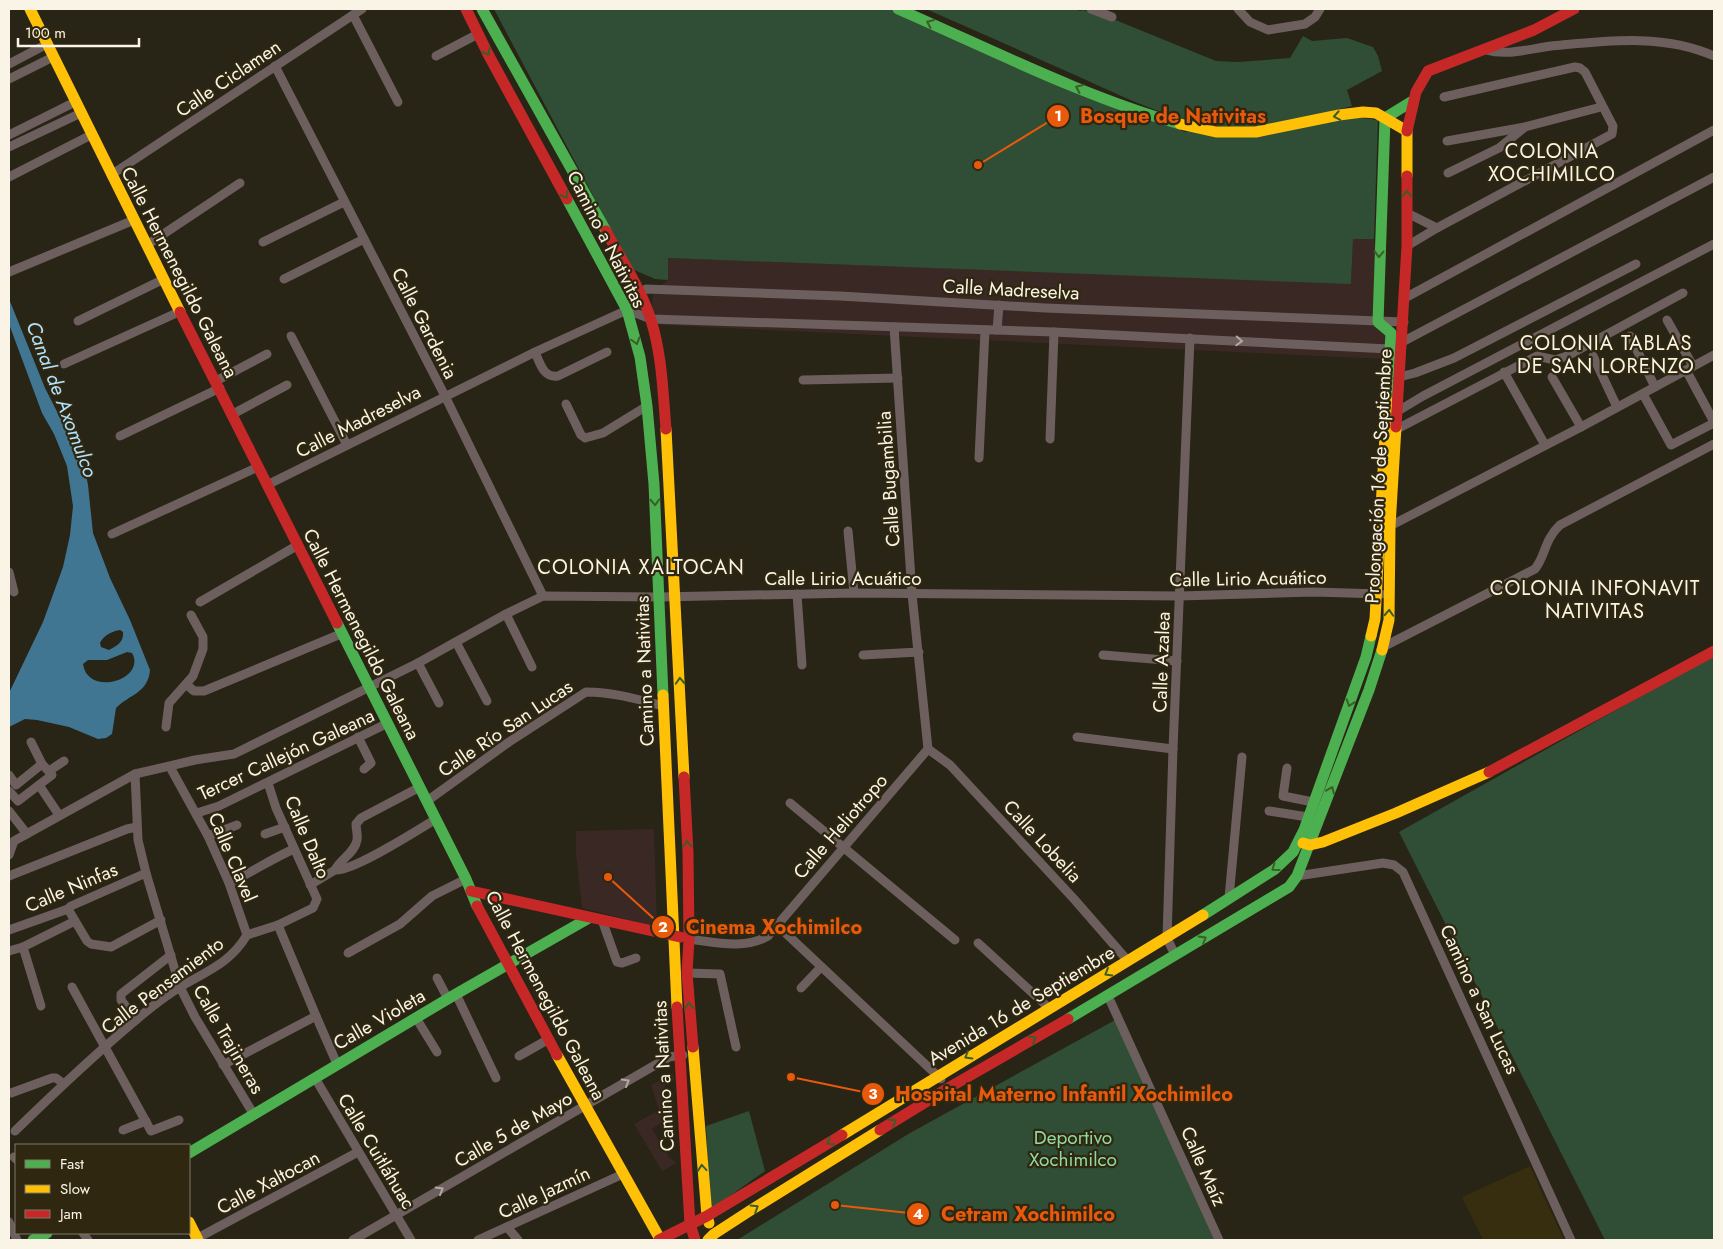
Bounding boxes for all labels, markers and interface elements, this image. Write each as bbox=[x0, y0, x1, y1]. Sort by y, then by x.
scale bar bbox=[18, 15, 139, 47]
one-way arrow bbox=[926, 18, 935, 29]
text: 100 m bbox=[25, 22, 66, 44]
street label: Calle Ciclamen bbox=[170, 33, 286, 124]
one-way arrow bbox=[481, 47, 491, 56]
one-way arrow bbox=[1075, 83, 1084, 94]
callout: Bosque de Nativitas bbox=[1045, 98, 1276, 133]
text: Bosque de Nativitas bbox=[1080, 102, 1266, 131]
text: 1 bbox=[1054, 105, 1062, 127]
one-way arrow bbox=[1333, 110, 1342, 120]
district label: COLONIA XOCHIMILCO bbox=[1488, 137, 1616, 189]
street label: Calle Hermenegildo Galeana bbox=[114, 162, 245, 383]
street label: Camino a Nativitas bbox=[560, 166, 653, 313]
one-way arrow bbox=[559, 190, 569, 199]
one-way arrow bbox=[1402, 190, 1412, 198]
one-way arrow bbox=[1374, 250, 1385, 258]
street label: Calle Gardenia bbox=[385, 263, 464, 383]
street label: Calle Madreselva bbox=[942, 272, 1080, 307]
water label: Canal de Axomulco bbox=[18, 317, 105, 482]
district label: COLONIA TABLAS DE SAN LORENZO bbox=[1517, 329, 1695, 381]
one-way arrow bbox=[630, 336, 640, 344]
one-way arrow bbox=[1236, 336, 1243, 346]
street label: Prolongación 16 de Septiembre bbox=[1358, 348, 1399, 604]
street label: Calle Madreselva bbox=[291, 378, 425, 465]
street label: Calle Bugambilia bbox=[870, 410, 907, 548]
one-way arrow bbox=[649, 498, 660, 506]
street label: Calle Hermenegildo Galeana bbox=[296, 524, 427, 745]
district label: COLONIA XALTOCAN bbox=[537, 553, 745, 582]
street label: Calle Lirio Acuático bbox=[1169, 564, 1327, 593]
street label: Calle Lirio Acuático bbox=[764, 565, 922, 592]
district label: COLONIA INFONAVIT NATIVITAS bbox=[1490, 574, 1700, 626]
street label: Camino a Nativitas bbox=[628, 595, 661, 747]
one-way arrow bbox=[1384, 609, 1394, 617]
street label: Calle Azalea bbox=[1146, 611, 1177, 713]
street label: Calle Río San Lucas bbox=[433, 673, 578, 784]
one-way arrow bbox=[674, 677, 685, 685]
one-way arrow bbox=[1346, 698, 1356, 707]
street label: Tercer Callejón Galeana bbox=[194, 702, 379, 807]
street label: Calle Heliotropo bbox=[787, 768, 894, 885]
one-way arrow bbox=[1325, 786, 1336, 795]
street label: Calle Dalto bbox=[278, 792, 337, 883]
street label: Calle Lobelia bbox=[997, 794, 1088, 889]
street label: Calle Clavel bbox=[202, 808, 264, 906]
one-way arrow bbox=[682, 839, 693, 847]
street label: Calle Ninfas bbox=[21, 856, 122, 919]
one-way arrow bbox=[1271, 862, 1281, 871]
street label: Calle Hermenegildo Galeana bbox=[479, 886, 612, 1105]
callout: Cinema Xochimilco bbox=[651, 909, 872, 944]
text: Cinema Xochimilco bbox=[686, 913, 862, 942]
text: 2 bbox=[658, 916, 668, 938]
street label: Camino a San Lucas bbox=[1433, 920, 1526, 1079]
street label: Calle Pensamiento bbox=[95, 930, 229, 1040]
one-way arrow bbox=[1197, 935, 1206, 945]
street label: Avenida 16 de Septiembre bbox=[923, 939, 1120, 1072]
one-way arrow bbox=[1104, 967, 1113, 977]
street label: Calle Trajineras bbox=[186, 980, 271, 1099]
street label: Calle Violeta bbox=[328, 982, 430, 1057]
street label: Camino a Nativitas bbox=[646, 1000, 681, 1152]
one-way arrow bbox=[684, 1002, 695, 1010]
one-way arrow bbox=[1027, 1036, 1036, 1046]
one-way arrow bbox=[965, 1050, 974, 1060]
callout: Hospital Materno Infantil Xochimilco bbox=[860, 1076, 1243, 1111]
one-way arrow bbox=[621, 1078, 630, 1088]
text: Hospital Materno Infantil Xochimilco bbox=[895, 1080, 1233, 1109]
text: 3 bbox=[868, 1083, 878, 1105]
street label: Calle 5 de Mayo bbox=[449, 1085, 577, 1174]
street label: Calle Cuitláhuac bbox=[331, 1088, 422, 1214]
one-way arrow bbox=[887, 1118, 896, 1128]
street label: Calle Maíz bbox=[1174, 1122, 1233, 1211]
park label: Deportivo Xochimilco bbox=[1029, 1124, 1117, 1173]
one-way arrow bbox=[827, 1136, 836, 1146]
legend bbox=[15, 1144, 190, 1234]
street label: Calle Xaltocan bbox=[212, 1144, 325, 1221]
text: Fast bbox=[60, 1153, 84, 1175]
street label: Calle Jazmín bbox=[494, 1159, 595, 1226]
one-way arrow bbox=[697, 1164, 708, 1172]
text: Slow bbox=[60, 1178, 91, 1200]
one-way arrow bbox=[435, 1186, 444, 1196]
callout: Cetram Xochimilco bbox=[906, 1196, 1125, 1231]
text: Cetram Xochimilco bbox=[941, 1200, 1115, 1229]
text: Jam bbox=[58, 1203, 83, 1225]
text: 4 bbox=[913, 1203, 923, 1225]
one-way arrow bbox=[749, 1204, 758, 1214]

